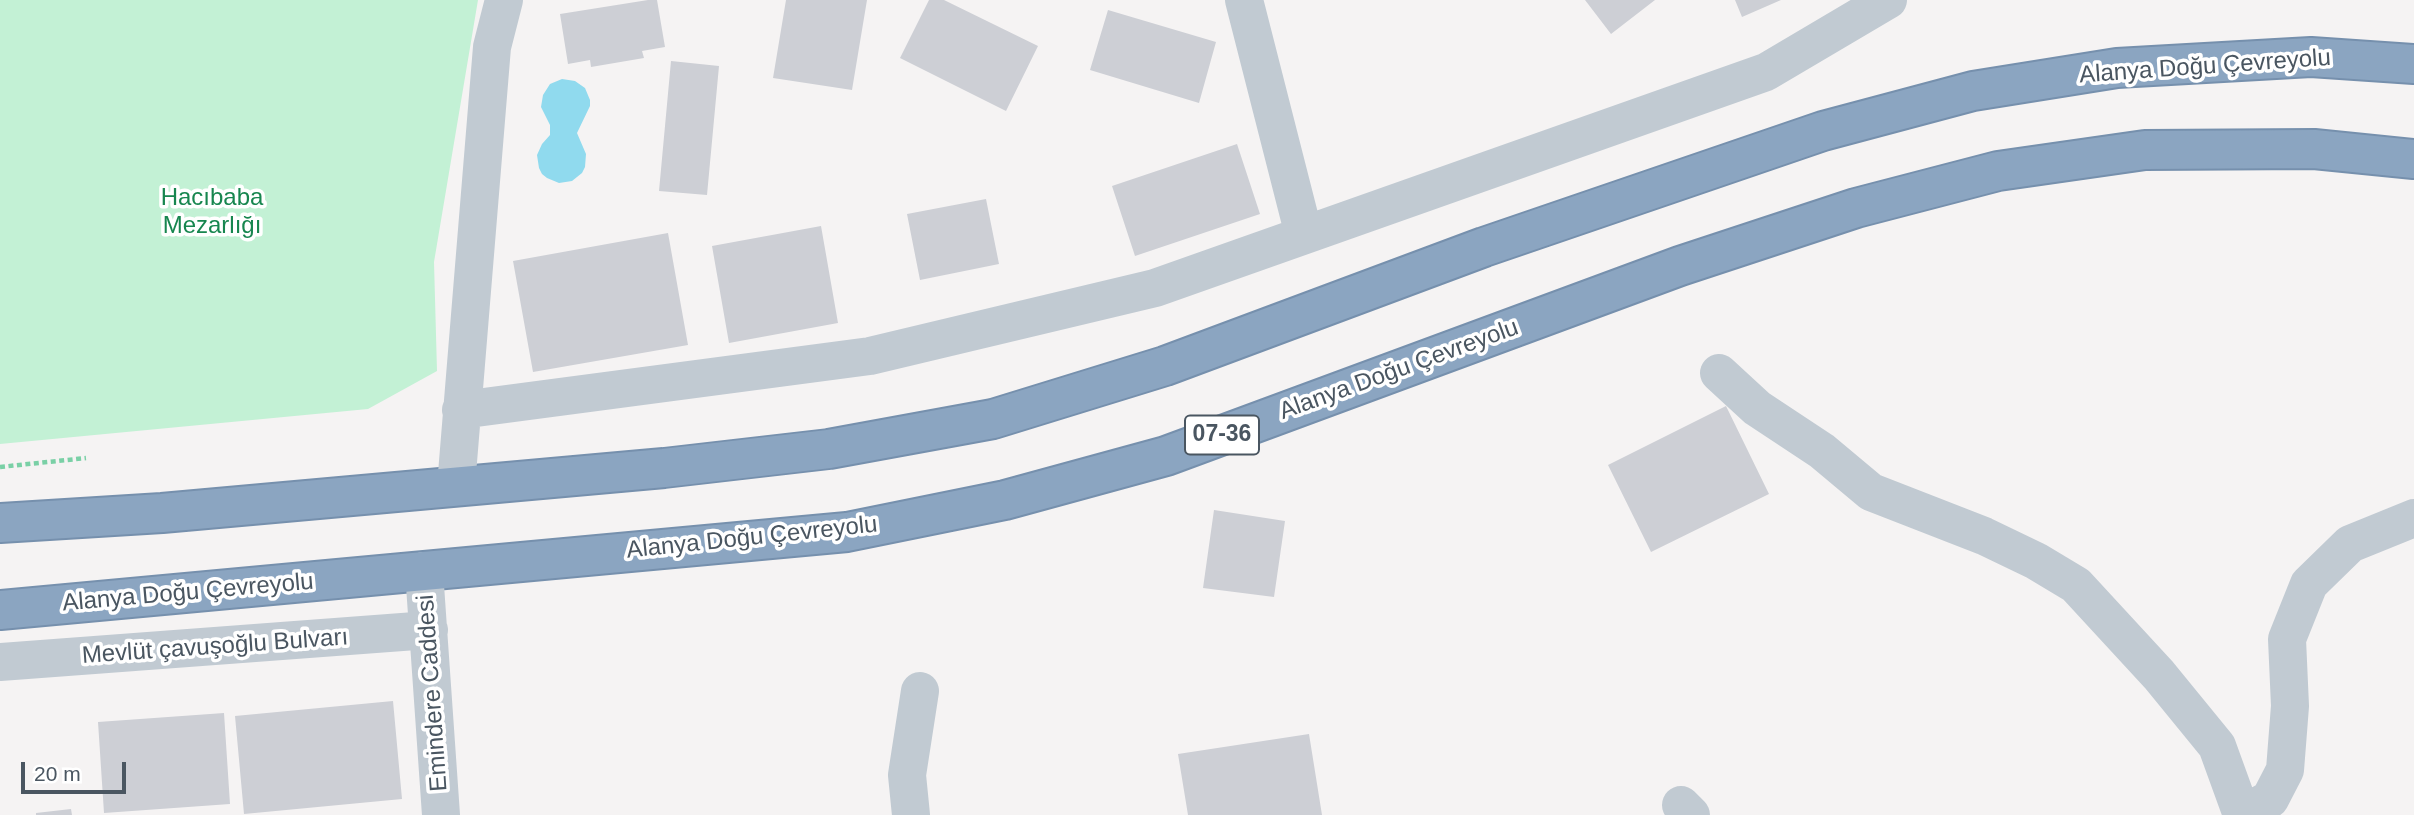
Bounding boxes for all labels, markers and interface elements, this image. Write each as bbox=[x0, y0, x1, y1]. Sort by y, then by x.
street label: Alanya Doğu Çevreyolu bbox=[2078, 44, 2332, 90]
park label: Hacıbaba Mezarlığı bbox=[161, 184, 263, 240]
street label: Alanya Doğu Çevreyolu bbox=[1276, 313, 1522, 427]
road number: 07-36 bbox=[1185, 416, 1259, 454]
street label: Alanya Doğu Çevreyolu bbox=[625, 511, 879, 565]
street label: Alanya Doğu Çevreyolu bbox=[61, 568, 315, 618]
street label: Emindere Caddesi bbox=[412, 594, 454, 792]
street label: Mevlüt çavuşoğlu Bulvarı bbox=[81, 623, 349, 671]
scale bar bbox=[24, 748, 130, 792]
text: 20 m bbox=[34, 762, 81, 785]

